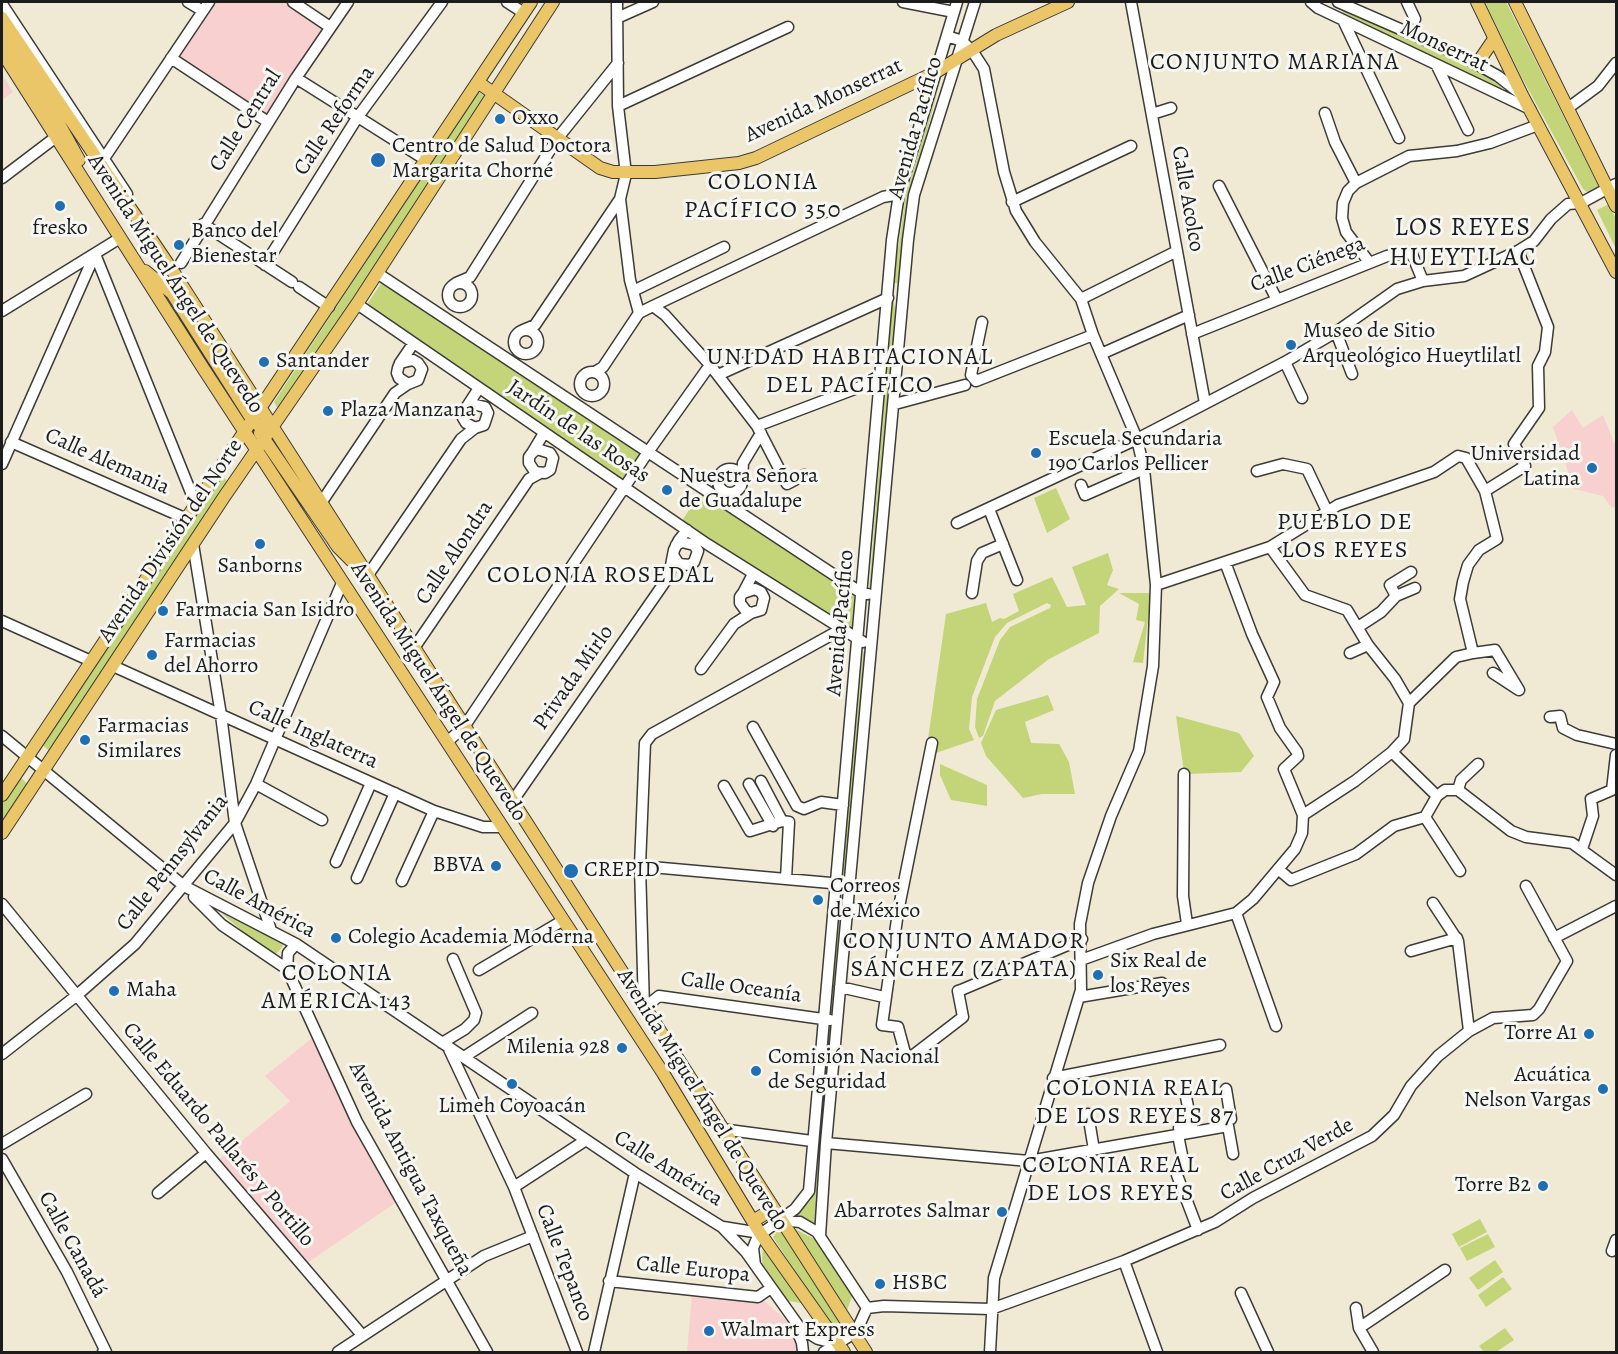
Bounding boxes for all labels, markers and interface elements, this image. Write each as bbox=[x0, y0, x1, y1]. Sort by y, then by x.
street label: Monserrat bbox=[1396, 15, 1492, 79]
district label: CONJUNTO MARIANA bbox=[1150, 49, 1400, 77]
street label: Avenida Monserrat bbox=[741, 53, 907, 149]
street label: Avenida Pacífico bbox=[883, 54, 949, 202]
street label: Calle Reforma bbox=[289, 61, 381, 181]
street label: Calle Central bbox=[204, 65, 288, 177]
place label: Oxxo bbox=[512, 106, 559, 132]
marker: Oxxo bbox=[493, 112, 507, 126]
place label: Centro de Salud Doctora Margarita Chorné bbox=[392, 134, 611, 186]
street label: Calle Acolco bbox=[1165, 144, 1209, 254]
street label: Avenida Miguel Ángel de Quevedo bbox=[81, 149, 269, 419]
marker: Centro de Salud Doctora Margarita Chorné bbox=[369, 151, 387, 169]
district label: COLONIA PACÍFICO 350 bbox=[684, 169, 842, 225]
marker: fresko bbox=[53, 199, 67, 213]
district label: LOS REYES HUEYTILAC bbox=[1389, 213, 1537, 274]
place label: fresko bbox=[32, 216, 88, 242]
place label: Banco del Bienestar bbox=[191, 219, 278, 270]
street label: Calle Ciénega bbox=[1247, 231, 1369, 299]
marker: Banco del Bienestar bbox=[172, 238, 186, 252]
place label: Museo de Sitio Arqueológico Hueytlilatl bbox=[1303, 319, 1521, 370]
marker: Museo de Sitio Arqueológico Hueytlilatl bbox=[1284, 338, 1298, 352]
district label: UNIDAD HABITACIONAL DEL PACÍFICO bbox=[706, 344, 994, 400]
place label: Santander bbox=[276, 349, 369, 375]
marker: Santander bbox=[257, 355, 271, 369]
street label: Jardín de las Rosas bbox=[502, 375, 654, 489]
place label: Plaza Manzana bbox=[340, 398, 476, 424]
marker: Plaza Manzana bbox=[321, 404, 335, 418]
street label: Calle Alemania bbox=[41, 423, 173, 501]
place label: Escuela Secundaria 190 Carlos Pellicer bbox=[1048, 427, 1222, 478]
street label: Avenida División del Norte bbox=[93, 434, 249, 648]
place label: Universidad Latina bbox=[1471, 442, 1580, 494]
marker: Escuela Secundaria 190 Carlos Pellicer bbox=[1029, 446, 1043, 460]
marker: Universidad Latina bbox=[1585, 461, 1599, 475]
place label: Nuestra Señora de Guadalupe bbox=[679, 464, 818, 516]
marker: Nuestra Señora de Guadalupe bbox=[660, 483, 674, 497]
street label: Calle Alondra bbox=[410, 496, 500, 610]
district label: PUEBLO DE LOS REYES bbox=[1277, 509, 1413, 565]
marker: Sanborns bbox=[253, 537, 267, 551]
street label: Avenida Pacífico bbox=[821, 549, 861, 697]
place label: Sanborns bbox=[218, 554, 302, 580]
street label: Avenida Miguel Ángel de Quevedo bbox=[344, 557, 532, 827]
district label: COLONIA ROSEDAL bbox=[487, 562, 715, 590]
place label: Farmacia San Isidro bbox=[175, 598, 354, 624]
marker: Farmacia San Isidro bbox=[156, 604, 170, 618]
street label: Privada Mirlo bbox=[528, 620, 620, 736]
place label: Farmacias del Ahorro bbox=[164, 629, 258, 680]
marker: Farmacias del Ahorro bbox=[145, 648, 159, 662]
street label: Calle Inglaterra bbox=[244, 695, 382, 775]
place label: Farmacias Similares bbox=[97, 714, 189, 766]
marker: Farmacias Similares bbox=[78, 733, 92, 747]
street label: Calle Pennsylvania bbox=[111, 789, 235, 937]
place label: BBVA bbox=[432, 853, 484, 879]
place label: CREPID bbox=[584, 858, 660, 884]
marker: BBVA bbox=[489, 859, 503, 873]
marker: CREPID bbox=[562, 862, 580, 880]
street label: Calle América bbox=[198, 863, 320, 945]
place label: Correos de México bbox=[830, 874, 920, 926]
marker: Correos de México bbox=[811, 893, 825, 907]
place label: Colegio Academia Moderna bbox=[348, 925, 594, 951]
district label: CONJUNTO AMADOR SÁNCHEZ (ZAPATA) bbox=[843, 928, 1085, 984]
marker: Colegio Academia Moderna bbox=[329, 931, 343, 945]
place label: Six Real de los Reyes bbox=[1110, 949, 1207, 1000]
district label: COLONIA AMÉRICA 143 bbox=[261, 960, 413, 1016]
street label: Avenida Miguel Ángel de Quevedo bbox=[610, 964, 794, 1236]
street label: Calle Oceanía bbox=[679, 966, 803, 1010]
marker: Six Real de los Reyes bbox=[1091, 968, 1105, 982]
place label: Maha bbox=[126, 978, 177, 1004]
marker: Maha bbox=[107, 984, 121, 998]
street label: Calle Eduardo Pallarés y Portillo bbox=[116, 1017, 320, 1253]
place label: Torre A1 bbox=[1504, 1021, 1577, 1047]
marker: Torre A1 bbox=[1582, 1027, 1596, 1041]
place label: Milenia 928 bbox=[506, 1035, 610, 1061]
marker: Milenia 928 bbox=[615, 1041, 629, 1055]
place label: Comisión Nacional de Seguridad bbox=[768, 1045, 939, 1096]
street label: Avenida Antigua Taxqueña bbox=[342, 1057, 478, 1281]
place label: Acuática Nelson Vargas bbox=[1464, 1063, 1591, 1114]
marker: Comisión Nacional de Seguridad bbox=[749, 1064, 763, 1078]
district label: COLONIA REAL DE LOS REYES 87 bbox=[1036, 1075, 1234, 1131]
marker: Limeh Coyoacán bbox=[505, 1077, 519, 1091]
marker: Acuática Nelson Vargas bbox=[1596, 1082, 1610, 1096]
place label: Limeh Coyoacán bbox=[438, 1094, 586, 1120]
street label: Calle Cruz Verde bbox=[1216, 1112, 1358, 1208]
street label: Calle América bbox=[609, 1125, 727, 1213]
district label: COLONIA REAL DE LOS REYES bbox=[1022, 1152, 1200, 1208]
place label: Torre B2 bbox=[1455, 1173, 1531, 1199]
marker: Torre B2 bbox=[1536, 1179, 1550, 1193]
street label: Calle Canadá bbox=[32, 1187, 112, 1303]
place label: Abarrotes Salmar bbox=[834, 1199, 990, 1225]
street label: Calle Tepanco bbox=[530, 1201, 598, 1325]
marker: Abarrotes Salmar bbox=[995, 1205, 1009, 1219]
street label: Calle Europa bbox=[635, 1251, 751, 1289]
place label: HSBC bbox=[892, 1271, 947, 1297]
marker: HSBC bbox=[873, 1277, 887, 1291]
place label: Walmart Express bbox=[721, 1318, 875, 1344]
marker: Walmart Express bbox=[702, 1324, 716, 1338]

